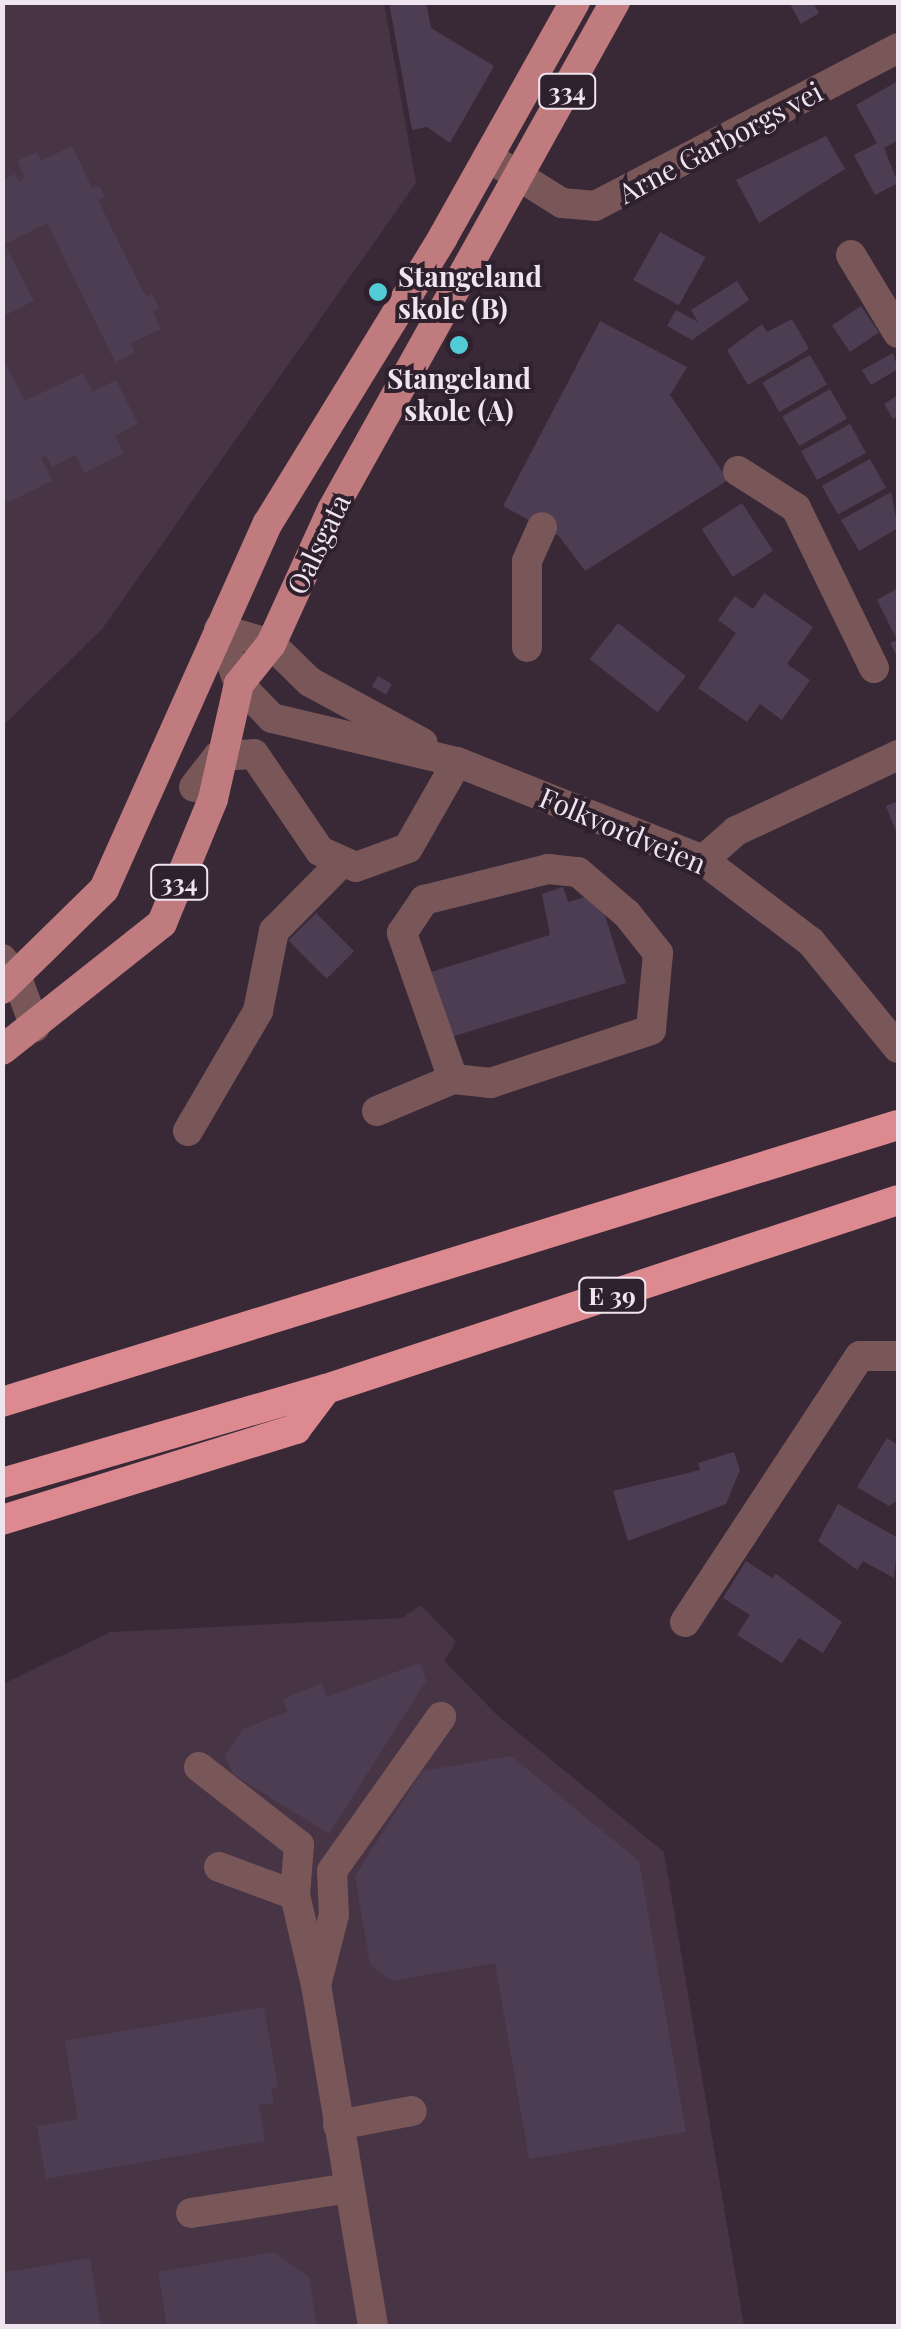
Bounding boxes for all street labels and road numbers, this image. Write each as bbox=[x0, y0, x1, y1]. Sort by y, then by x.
road number: 334 bbox=[537, 71, 597, 111]
street label: Arne Garborgs vei bbox=[612, 74, 828, 210]
street label: Oalsgata bbox=[279, 488, 357, 600]
street label: Folkvordveien bbox=[535, 780, 711, 880]
road number: 334 bbox=[149, 862, 209, 902]
road number: E 39 bbox=[577, 1275, 647, 1315]

